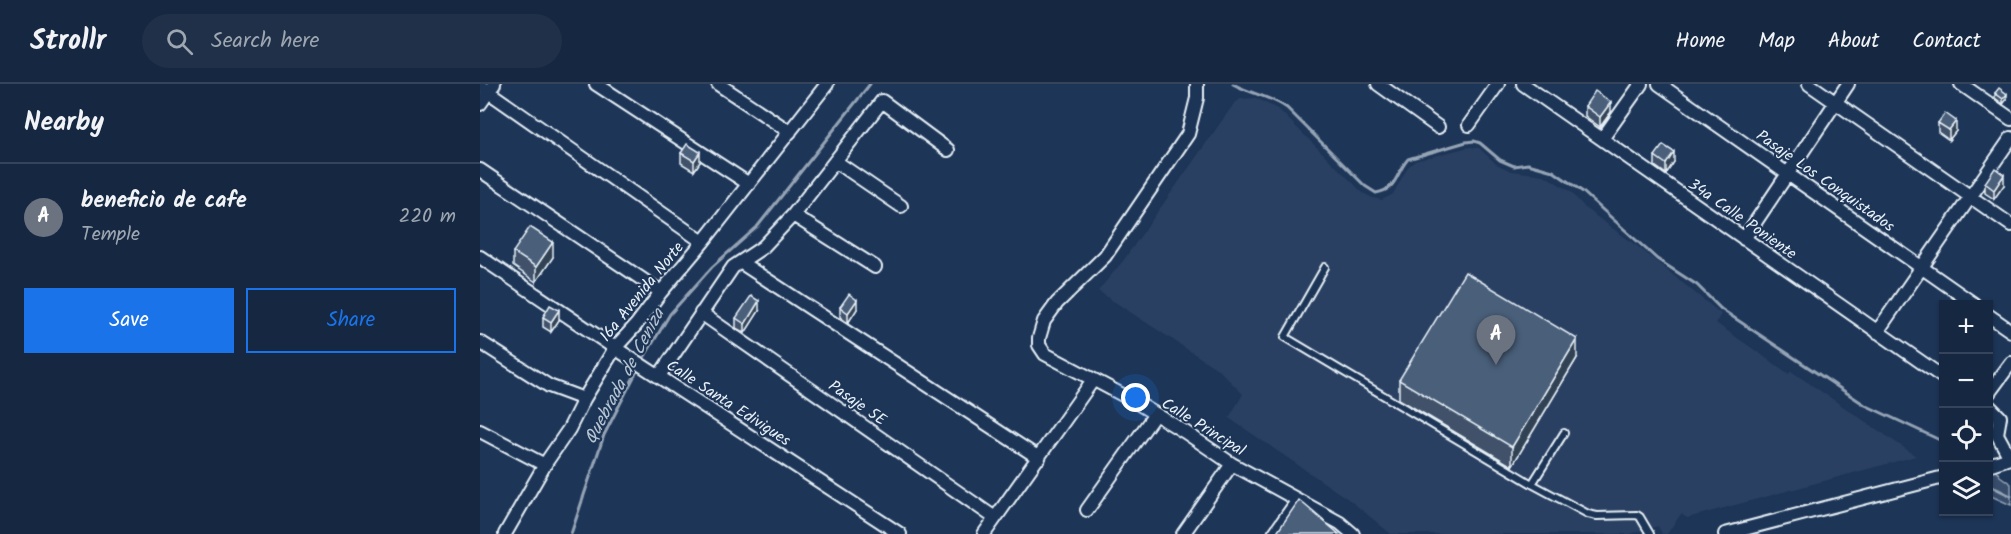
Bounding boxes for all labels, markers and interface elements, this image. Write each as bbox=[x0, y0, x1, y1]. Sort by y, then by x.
search box bbox=[142, 14, 562, 68]
text: Strollr bbox=[30, 19, 106, 64]
text: Search here bbox=[211, 24, 320, 59]
icon: search bbox=[163, 25, 196, 58]
text: Home bbox=[1676, 25, 1725, 58]
text: Map bbox=[1758, 25, 1795, 58]
text: About bbox=[1828, 25, 1879, 58]
text: Contact bbox=[1912, 25, 1981, 58]
text: Nearby bbox=[24, 102, 104, 144]
street label: Pasaje Los Conquistados bbox=[1751, 124, 1900, 239]
street label: 34a Calle Poniente bbox=[1683, 172, 1802, 266]
text: beneficio de cafe bbox=[81, 184, 247, 219]
text: A bbox=[37, 201, 50, 233]
text: 220 m bbox=[399, 201, 456, 233]
text: Temple bbox=[81, 219, 140, 251]
street label: 16a Avenida Norte bbox=[594, 236, 690, 347]
button: Save bbox=[24, 288, 234, 353]
button: Share bbox=[246, 288, 456, 353]
map controls bbox=[1939, 300, 1993, 516]
button: + bbox=[1939, 300, 1993, 354]
water label: Quebrada de Ceniza bbox=[577, 302, 674, 450]
pin: A bbox=[1476, 316, 1516, 365]
street label: Calle Santa Edivigues bbox=[661, 354, 796, 453]
button: − bbox=[1939, 354, 1993, 408]
street label: Pasaje 5E bbox=[823, 374, 892, 433]
your location bbox=[1121, 383, 1150, 412]
street label: Calle Principal bbox=[1156, 392, 1250, 463]
button: locate bbox=[1939, 408, 1993, 462]
button: layers bbox=[1939, 462, 1993, 516]

